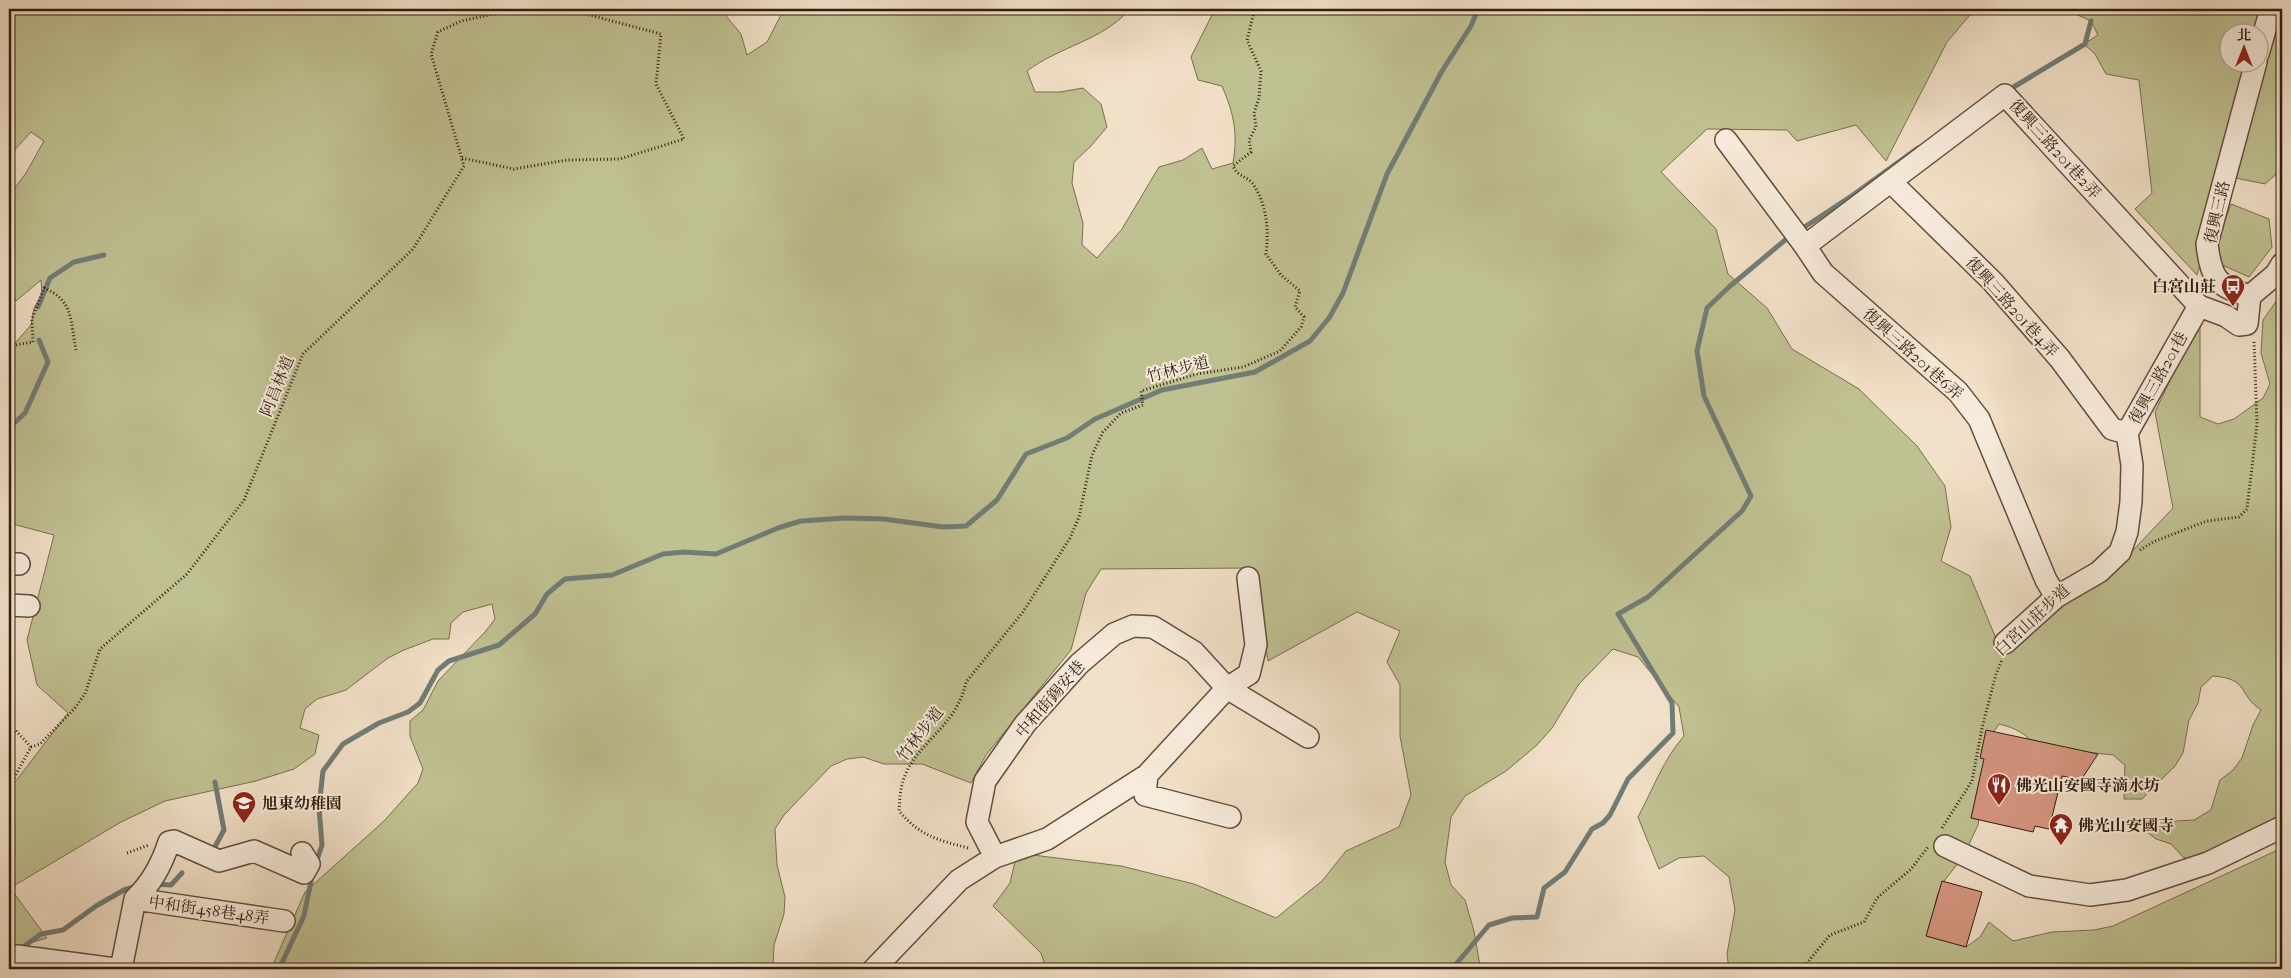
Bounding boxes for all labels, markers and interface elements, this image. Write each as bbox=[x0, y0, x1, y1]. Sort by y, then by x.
north arrow bbox=[2218, 22, 2268, 72]
text: 北 bbox=[2237, 27, 2251, 44]
street label: 復興三路201巷2弄 bbox=[2005, 95, 2105, 203]
street label: 復興三路 bbox=[2201, 179, 2233, 245]
street label: 復興三路201巷4弄 bbox=[1962, 253, 2062, 361]
bus stop icon: 白宮山莊 bbox=[2220, 273, 2246, 307]
place label: 白宮山莊 bbox=[2152, 277, 2216, 296]
street label: 復興三路201巷6弄 bbox=[1859, 304, 1967, 404]
street label: 復興三路201巷 bbox=[2125, 328, 2191, 428]
street label: 竹林步道 bbox=[1145, 352, 1211, 386]
street label: 阿昌林道 bbox=[256, 353, 298, 419]
street label: 白宮山莊步道 bbox=[1990, 580, 2074, 660]
street label: 中和街錫安巷 bbox=[1011, 657, 1089, 741]
street label: 竹林步道 bbox=[893, 703, 947, 765]
restaurant icon: 佛光山安國寺滴水坊 bbox=[1986, 772, 2012, 806]
place label: 佛光山安國寺滴水坊 bbox=[2016, 776, 2160, 795]
school or university icon: 旭東幼稚園 bbox=[231, 790, 257, 824]
place label: 旭東幼稚園 bbox=[262, 794, 342, 813]
temple icon: 佛光山安國寺 bbox=[2048, 812, 2074, 846]
place label: 佛光山安國寺 bbox=[2078, 816, 2174, 835]
street label: 中和街458巷48弄 bbox=[148, 892, 270, 928]

